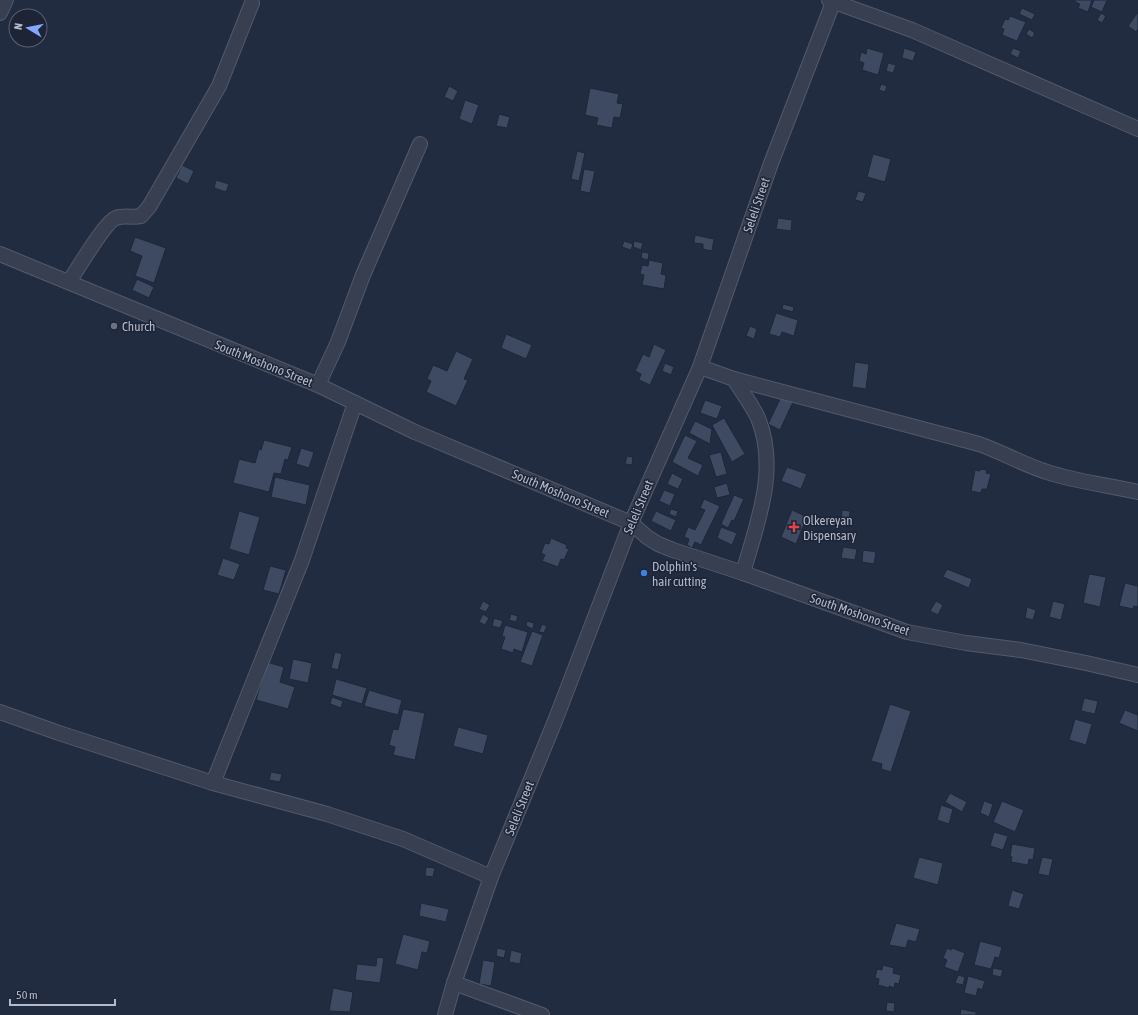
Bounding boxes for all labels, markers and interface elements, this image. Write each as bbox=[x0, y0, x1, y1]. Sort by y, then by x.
north arrow bbox=[8, 8, 48, 48]
text: N bbox=[12, 22, 25, 31]
street label: Seleli Street bbox=[740, 175, 773, 235]
place label: Church bbox=[122, 319, 155, 334]
marker: Church bbox=[109, 321, 119, 331]
street label: South Moshono Street bbox=[213, 337, 315, 390]
street label: South Moshono Street bbox=[510, 466, 612, 521]
street label: Seleli Street bbox=[620, 478, 657, 537]
place label: Olkereyan Dispensary bbox=[803, 513, 857, 543]
marker: Olkereyan Dispensary bbox=[788, 521, 800, 533]
place label: Dolphin's hair cutting bbox=[652, 559, 707, 589]
marker: Dolphin's hair cutting bbox=[639, 568, 649, 578]
street label: South Moshono Street bbox=[808, 590, 912, 639]
street label: Seleli Street bbox=[502, 779, 537, 838]
scale bar bbox=[10, 981, 115, 1007]
text: 50 m bbox=[16, 988, 38, 1002]

